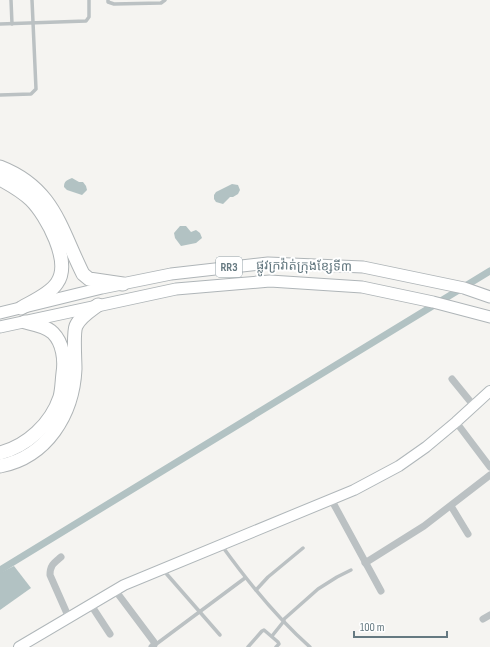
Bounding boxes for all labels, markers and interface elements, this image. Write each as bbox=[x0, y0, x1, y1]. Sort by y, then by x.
road number: RR3 bbox=[216, 257, 242, 277]
street label: ផ្លូវក្រវ៉ាត់ក្រុងខ្សែទី៣ bbox=[256, 257, 352, 278]
scale bar bbox=[354, 613, 447, 639]
text: 100 m bbox=[360, 620, 385, 635]

